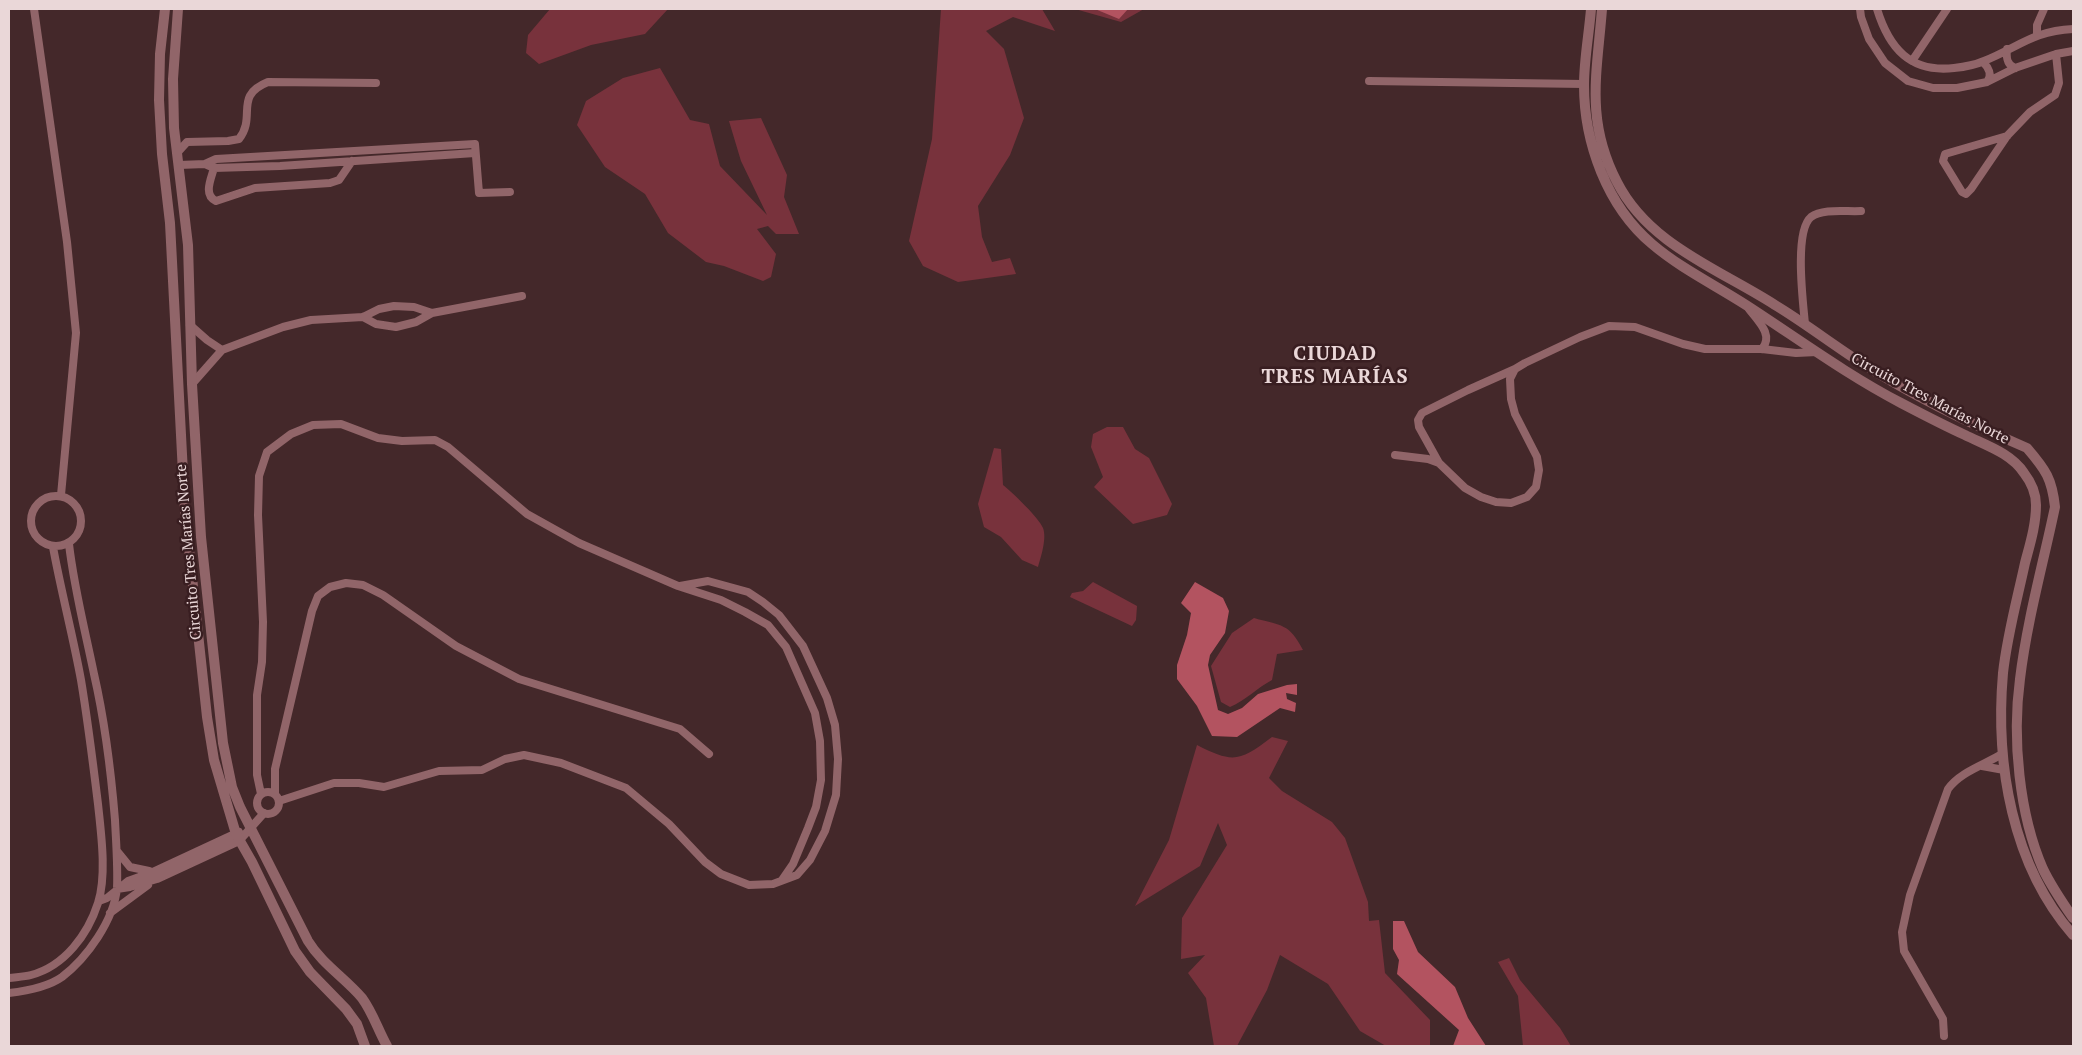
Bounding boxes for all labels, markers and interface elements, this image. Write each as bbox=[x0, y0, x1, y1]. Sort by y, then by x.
district label: CIUDAD TRES MARÍAS bbox=[1260, 342, 1410, 389]
street label: Circuito Tres Marías Norte bbox=[1848, 350, 2012, 448]
street label: Circuito Tres Marías Norte bbox=[172, 463, 206, 641]

